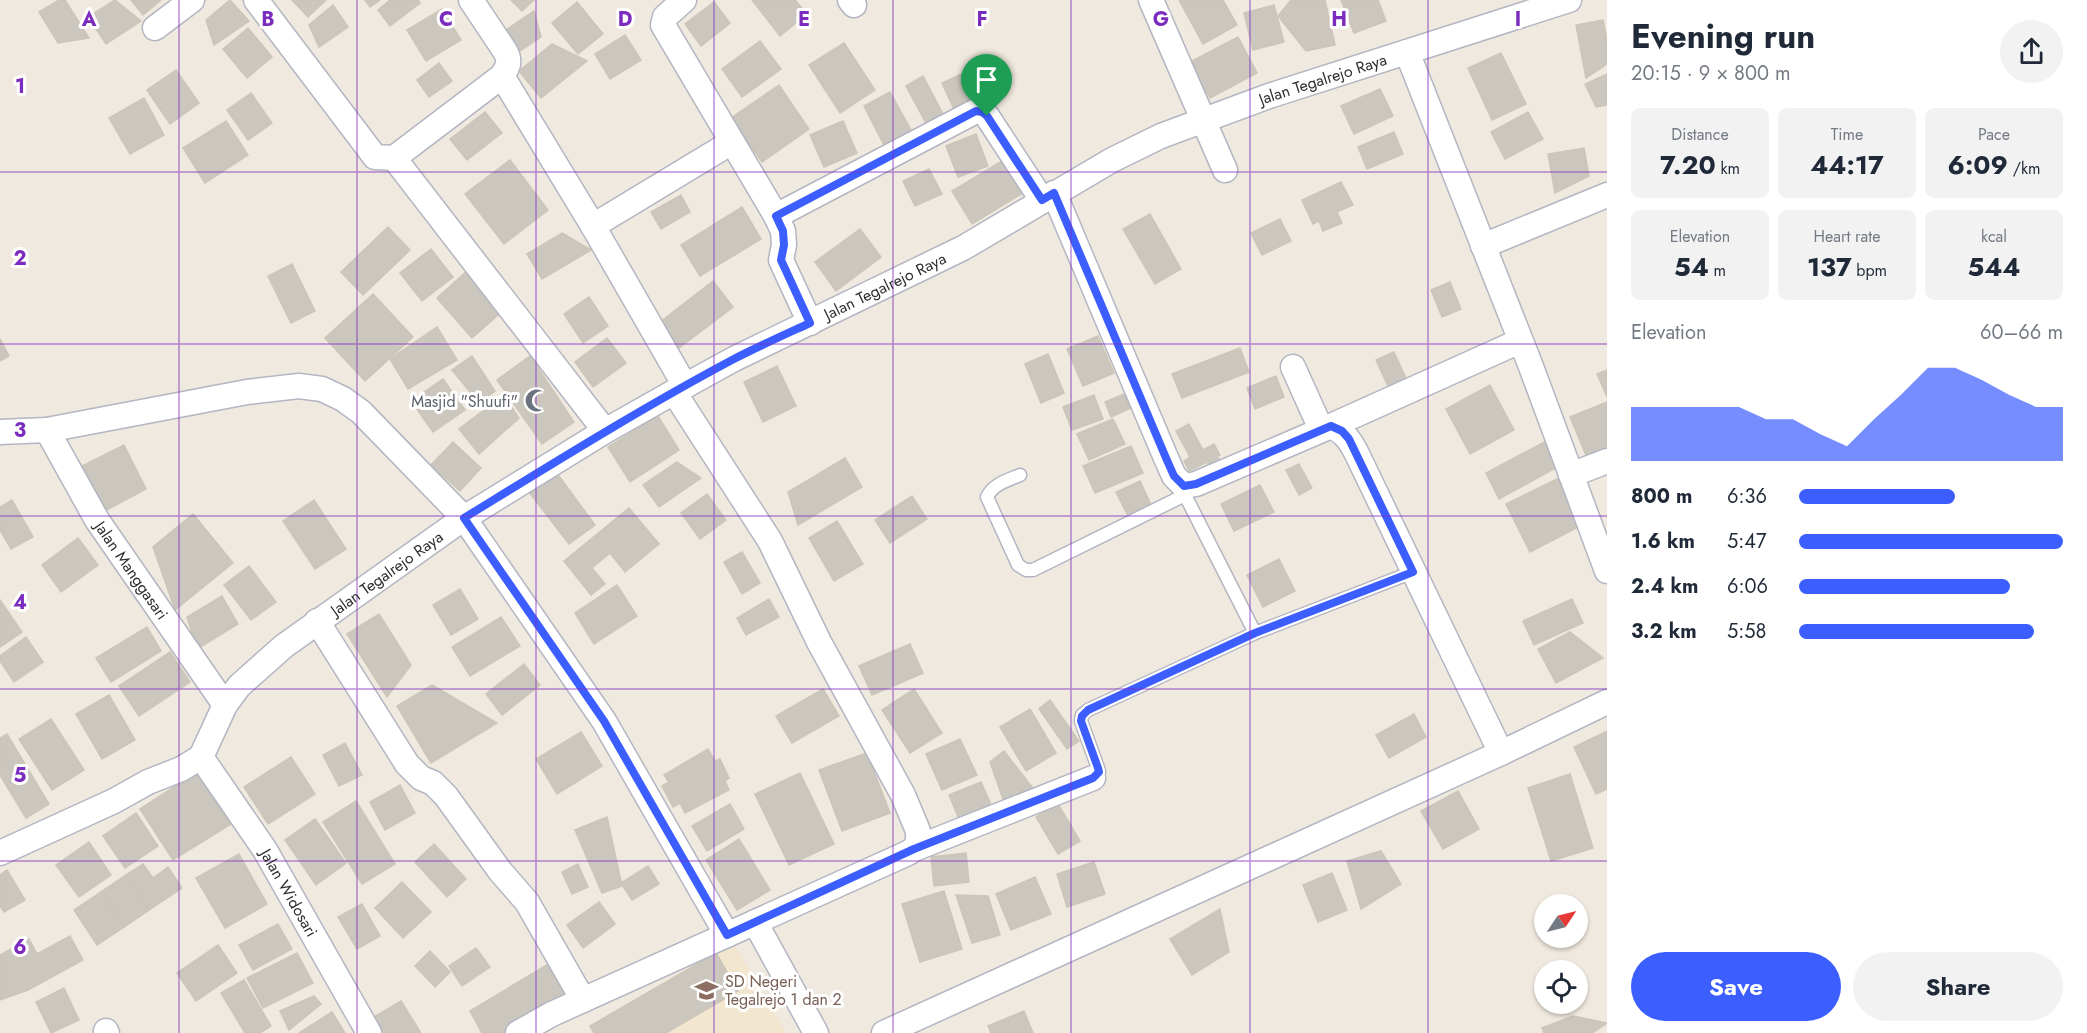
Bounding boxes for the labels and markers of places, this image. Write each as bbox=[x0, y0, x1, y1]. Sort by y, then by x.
pin bbox=[961, 54, 1012, 116]
mosque icon: Masjid "Shuufi" bbox=[523, 388, 549, 414]
place label: Masjid "Shuufi" bbox=[411, 390, 518, 413]
place label: SD Negeri Tegalrejo 1 dan 2 bbox=[725, 970, 842, 1011]
school or university icon: SD Negeri Tegalrejo 1 dan 2 bbox=[694, 977, 720, 1003]

